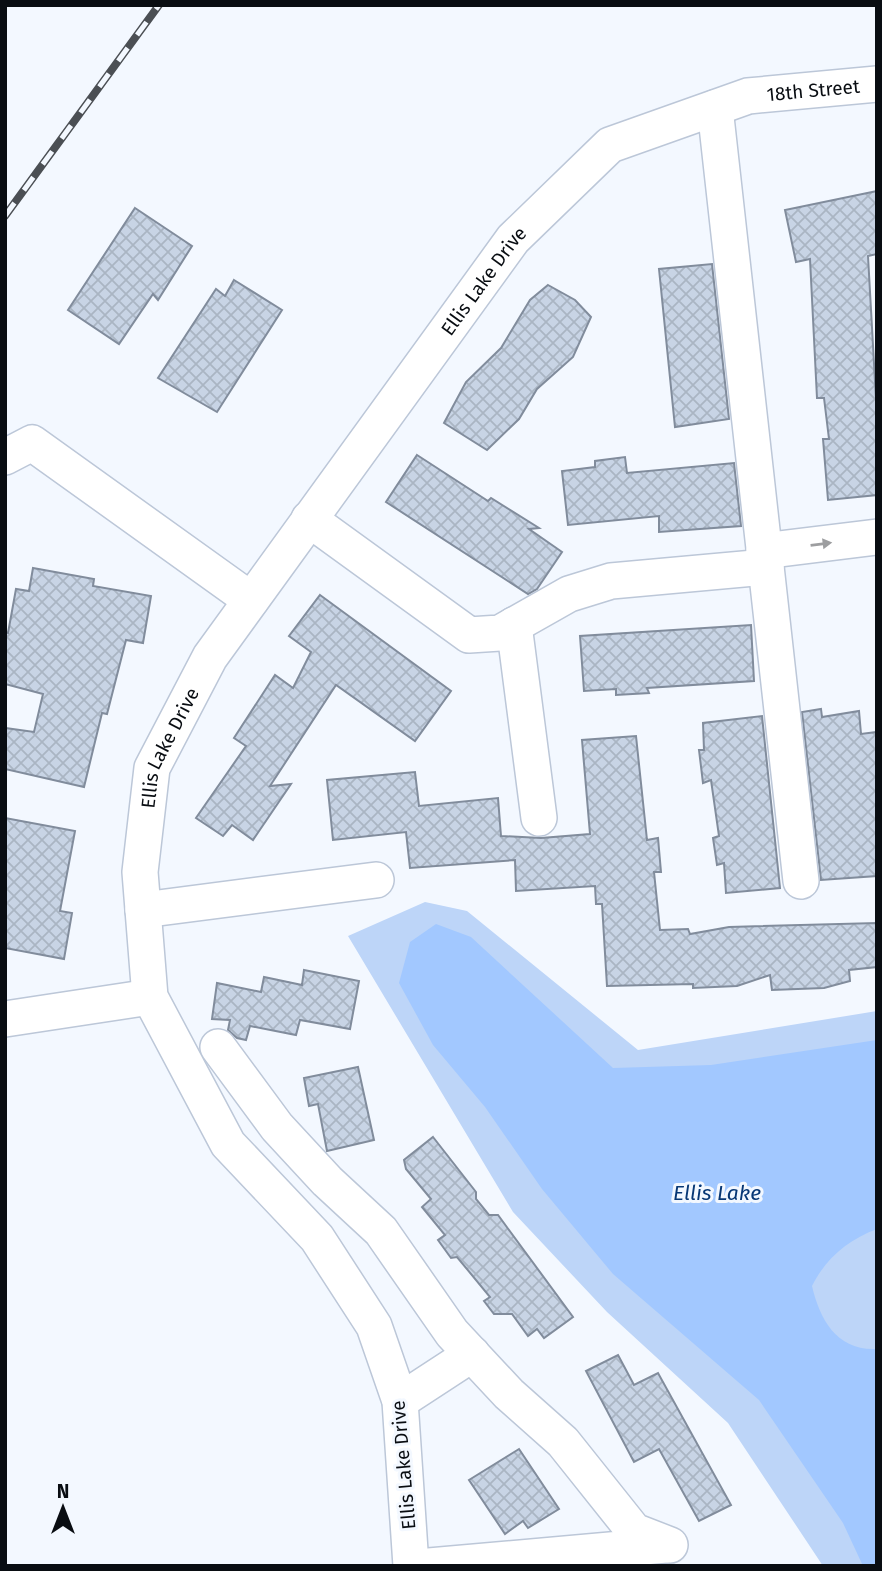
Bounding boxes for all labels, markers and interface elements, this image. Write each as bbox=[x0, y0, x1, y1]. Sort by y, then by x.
street label: 18th Street bbox=[766, 75, 861, 106]
street label: Ellis Lake Drive bbox=[436, 222, 531, 340]
one-way arrow bbox=[810, 538, 832, 549]
street label: Ellis Lake Drive bbox=[136, 684, 204, 809]
water label: Ellis Lake bbox=[673, 1180, 761, 1206]
street label: Ellis Lake Drive bbox=[386, 1399, 421, 1530]
north arrow bbox=[28, 1473, 98, 1543]
text: N bbox=[57, 1480, 69, 1503]

